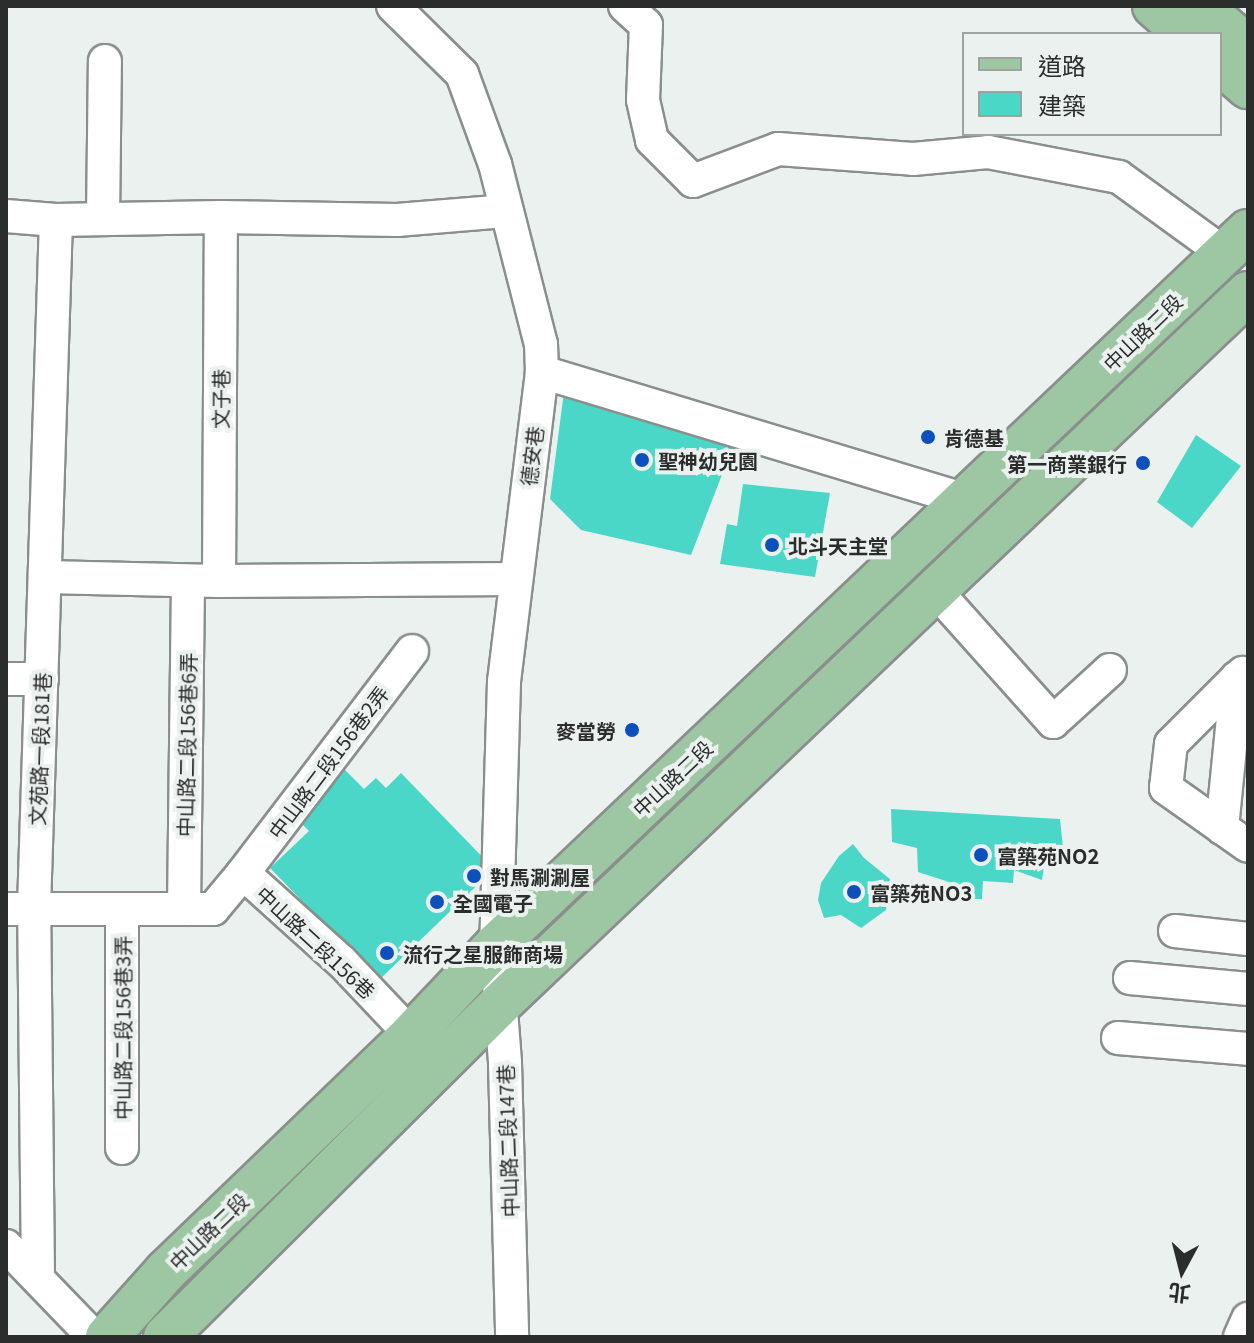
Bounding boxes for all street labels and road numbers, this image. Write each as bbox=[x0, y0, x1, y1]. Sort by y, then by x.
street label: 中山路二段 bbox=[1098, 289, 1186, 375]
street label: 文子巷 bbox=[208, 369, 232, 429]
street label: 德安巷 bbox=[515, 425, 547, 487]
street label: 中山路二段156巷6弄 bbox=[172, 653, 200, 837]
street label: 文苑路一段181巷 bbox=[24, 672, 54, 826]
street label: 中山路二段156巷2弄 bbox=[263, 681, 393, 843]
street label: 中山路二段 bbox=[627, 735, 717, 821]
street label: 中山路二段156巷 bbox=[252, 881, 380, 1003]
street label: 中山路二段156巷3弄 bbox=[110, 936, 134, 1120]
street label: 中山路二段147巷 bbox=[492, 1064, 522, 1218]
street label: 中山路二段 bbox=[164, 1188, 252, 1274]

